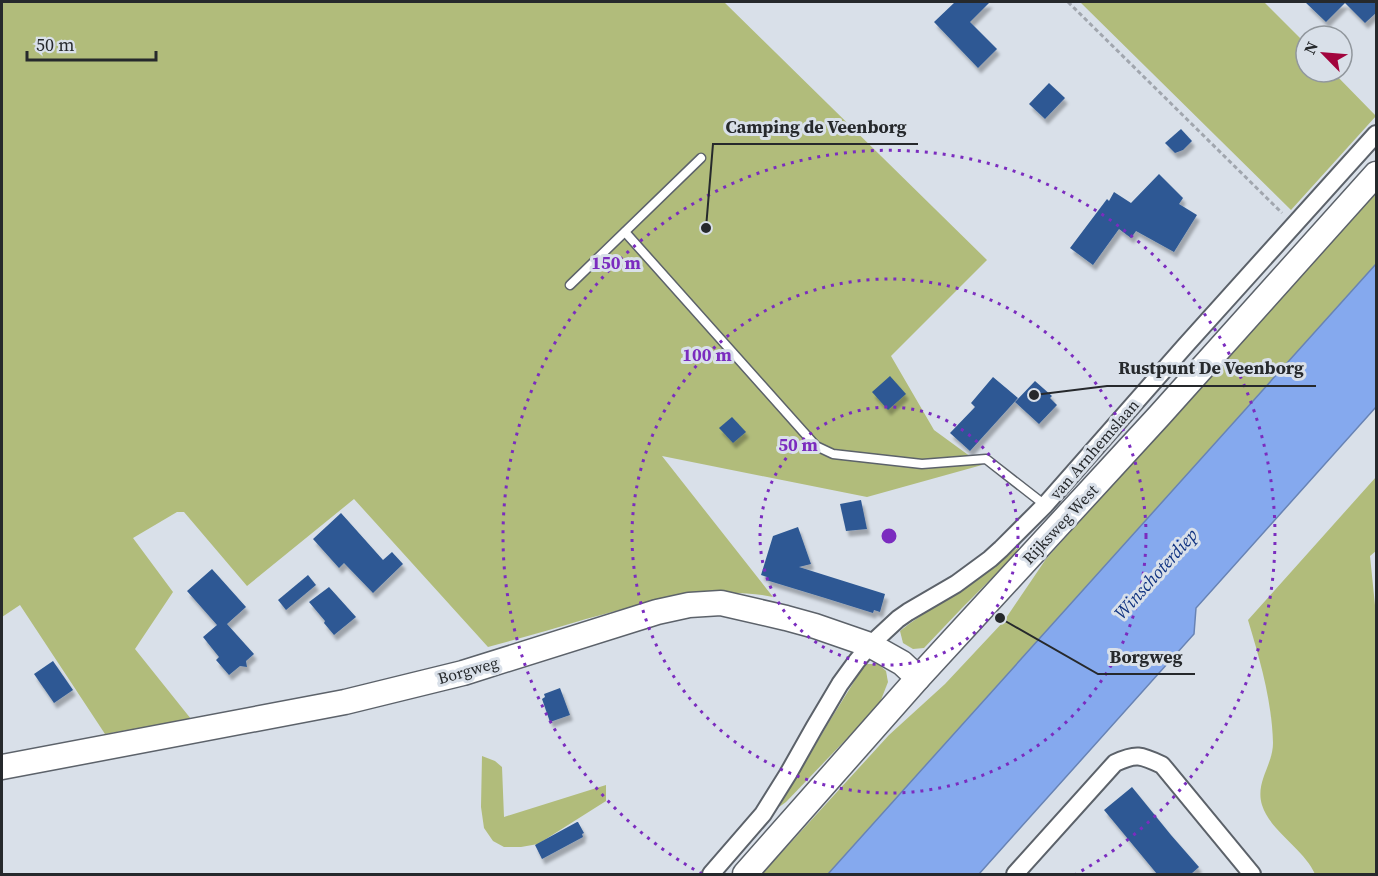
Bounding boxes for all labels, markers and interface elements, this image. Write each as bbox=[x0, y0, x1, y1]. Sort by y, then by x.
scale bar bbox=[27, 24, 156, 62]
north arrow bbox=[1294, 24, 1354, 84]
text: 50 m bbox=[36, 32, 74, 57]
text: N bbox=[1298, 37, 1323, 58]
callout: Camping de Veenborg bbox=[713, 108, 918, 144]
text: Camping de Veenborg bbox=[725, 114, 907, 139]
text: 150 m bbox=[591, 250, 641, 275]
text: 100 m bbox=[682, 342, 732, 367]
callout: Rustpunt De Veenborg bbox=[1107, 350, 1316, 386]
text: Rustpunt De Veenborg bbox=[1118, 355, 1304, 380]
street label: van Arnhemslaan bbox=[1044, 394, 1144, 504]
text: 50 m bbox=[778, 432, 818, 457]
street label: Rijksweg West bbox=[1017, 479, 1103, 569]
water label: Winschoterdiep bbox=[1108, 523, 1203, 624]
centre of rings bbox=[879, 526, 899, 546]
callout: Borgweg bbox=[1098, 638, 1195, 674]
text: Borgweg bbox=[1110, 644, 1183, 669]
street label: Borgweg bbox=[435, 651, 501, 689]

